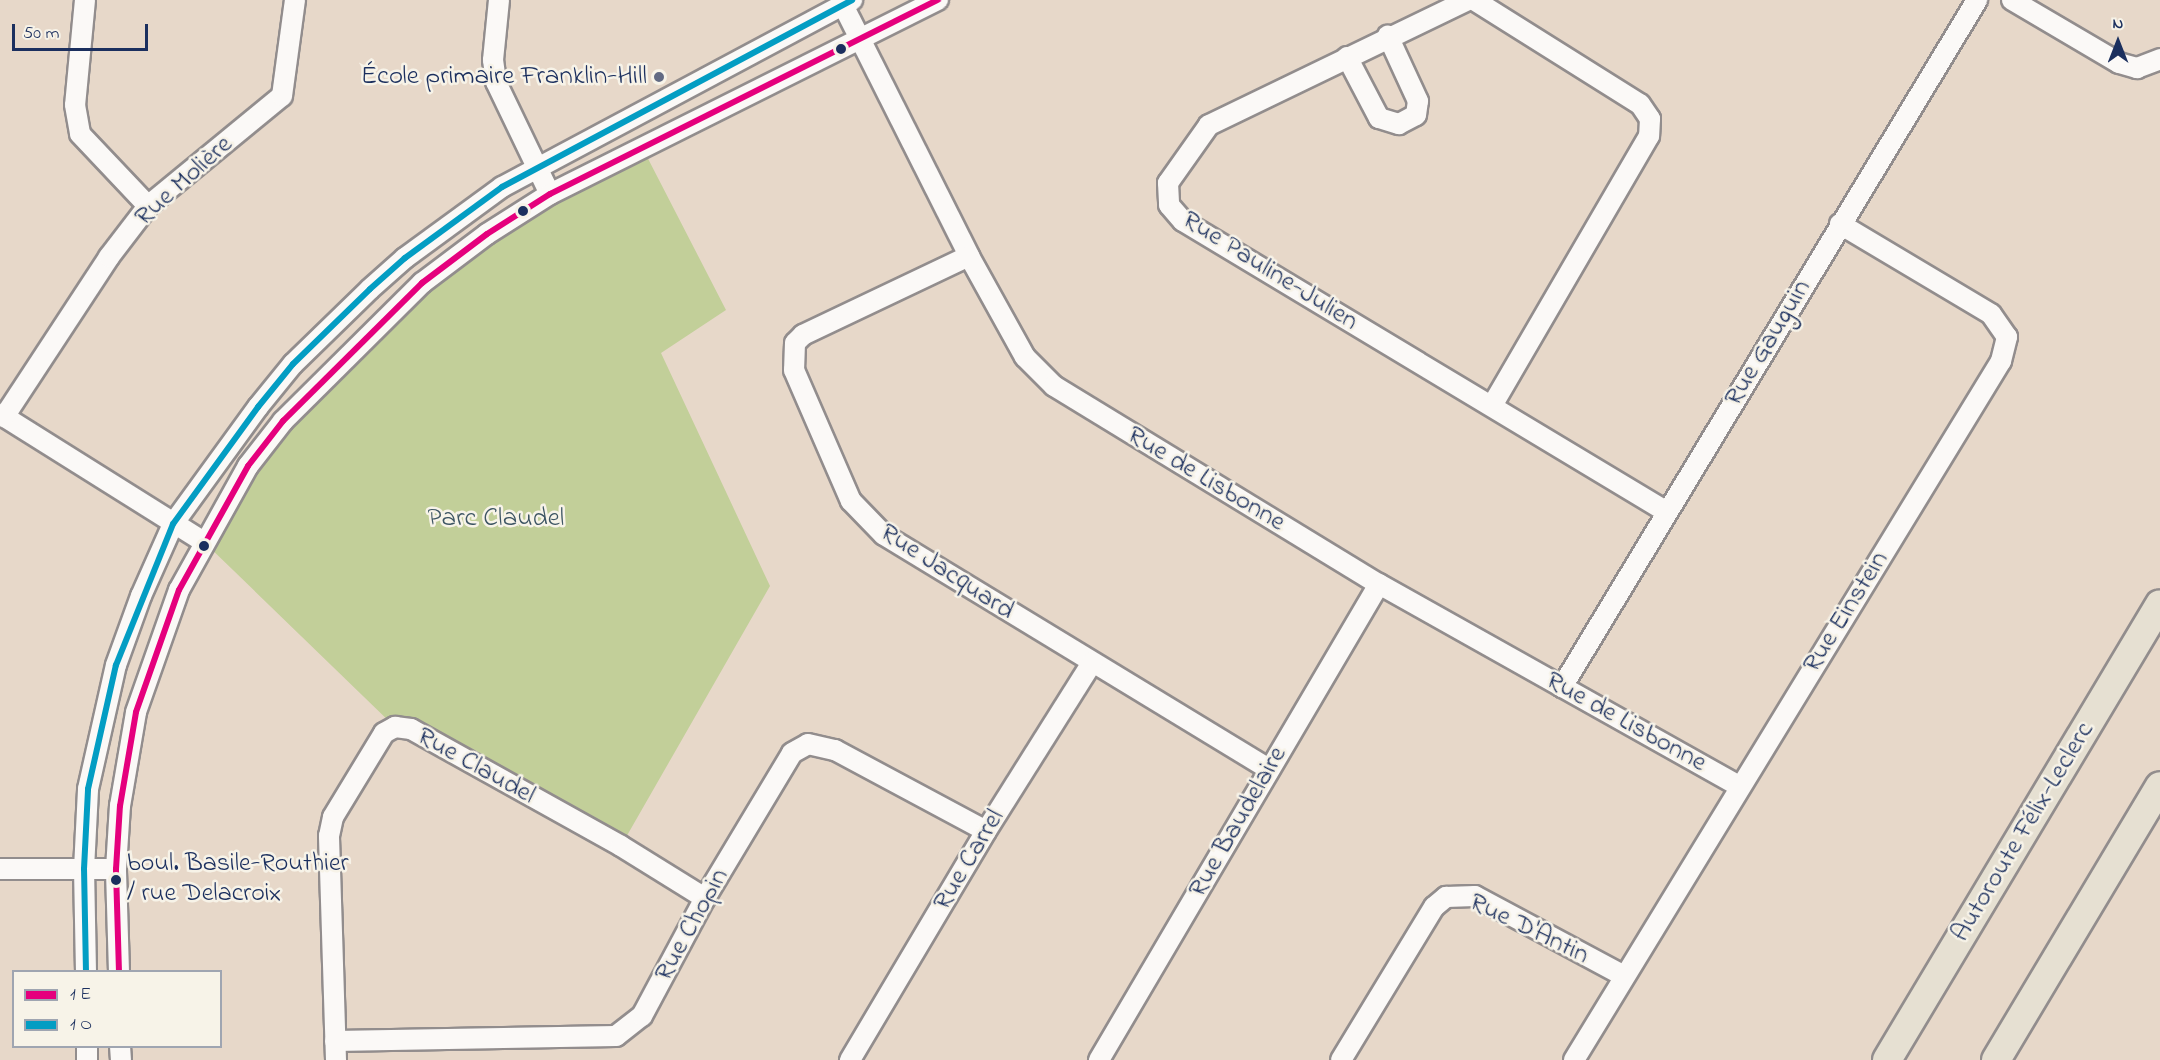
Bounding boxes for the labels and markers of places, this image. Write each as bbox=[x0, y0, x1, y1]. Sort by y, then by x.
unlabelled marker bbox=[835, 43, 847, 55]
place label: École primaire Franklin-Hill bbox=[361, 61, 647, 93]
marker: École primaire Franklin-Hill bbox=[652, 70, 666, 84]
unlabelled marker bbox=[517, 205, 529, 217]
unlabelled marker bbox=[198, 540, 210, 552]
place label: boul. Basile-Routhier / rue Delacroix bbox=[127, 849, 349, 910]
marker: boul. Basile-Routhier / rue Delacroix bbox=[110, 874, 122, 886]

